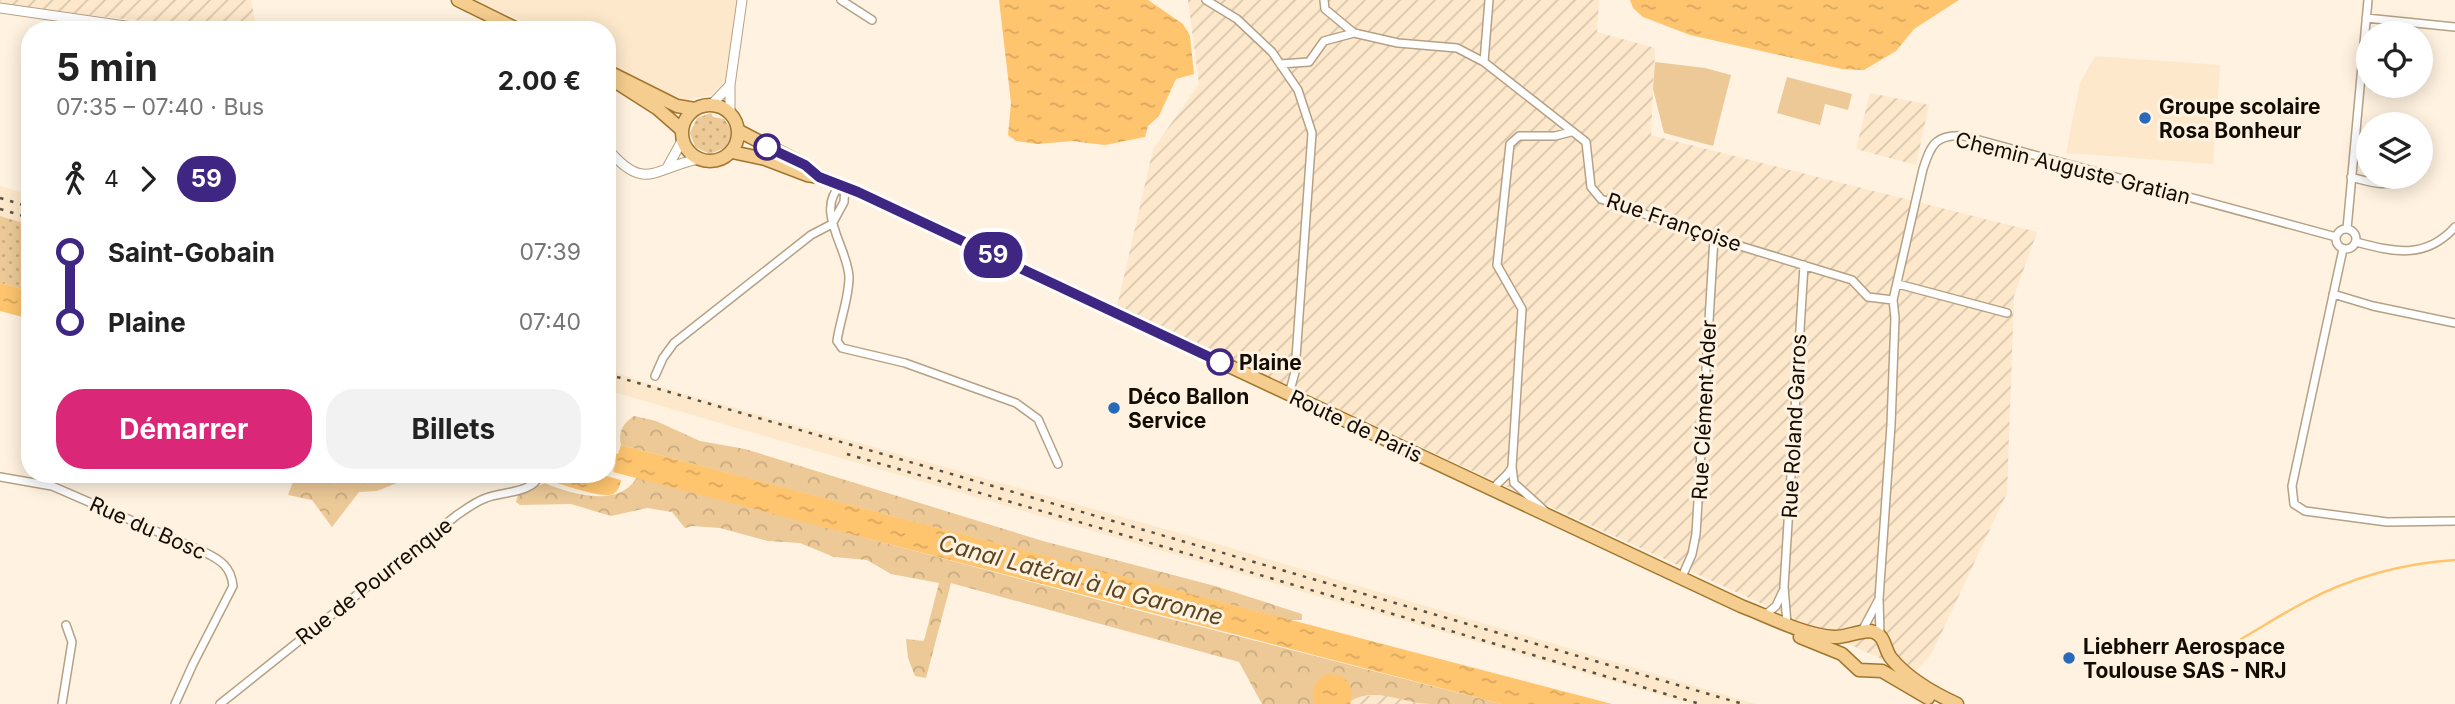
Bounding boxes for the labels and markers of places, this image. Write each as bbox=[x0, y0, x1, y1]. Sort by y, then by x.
place label: Groupe scolaire Rosa Bonheur bbox=[2159, 94, 2321, 143]
marker: Groupe scolaire Rosa Bonheur bbox=[2137, 110, 2153, 126]
unlabelled marker bbox=[754, 134, 780, 160]
marker: Plaine bbox=[1207, 349, 1233, 375]
place label: Plaine bbox=[1239, 350, 1302, 375]
place label: Déco Ballon Service bbox=[1128, 384, 1249, 433]
marker: Déco Ballon Service bbox=[1106, 400, 1122, 416]
place label: Liebherr Aerospace Toulouse SAS - NRJ bbox=[2083, 634, 2287, 683]
marker: Liebherr Aerospace Toulouse SAS - NRJ bbox=[2061, 650, 2077, 666]

